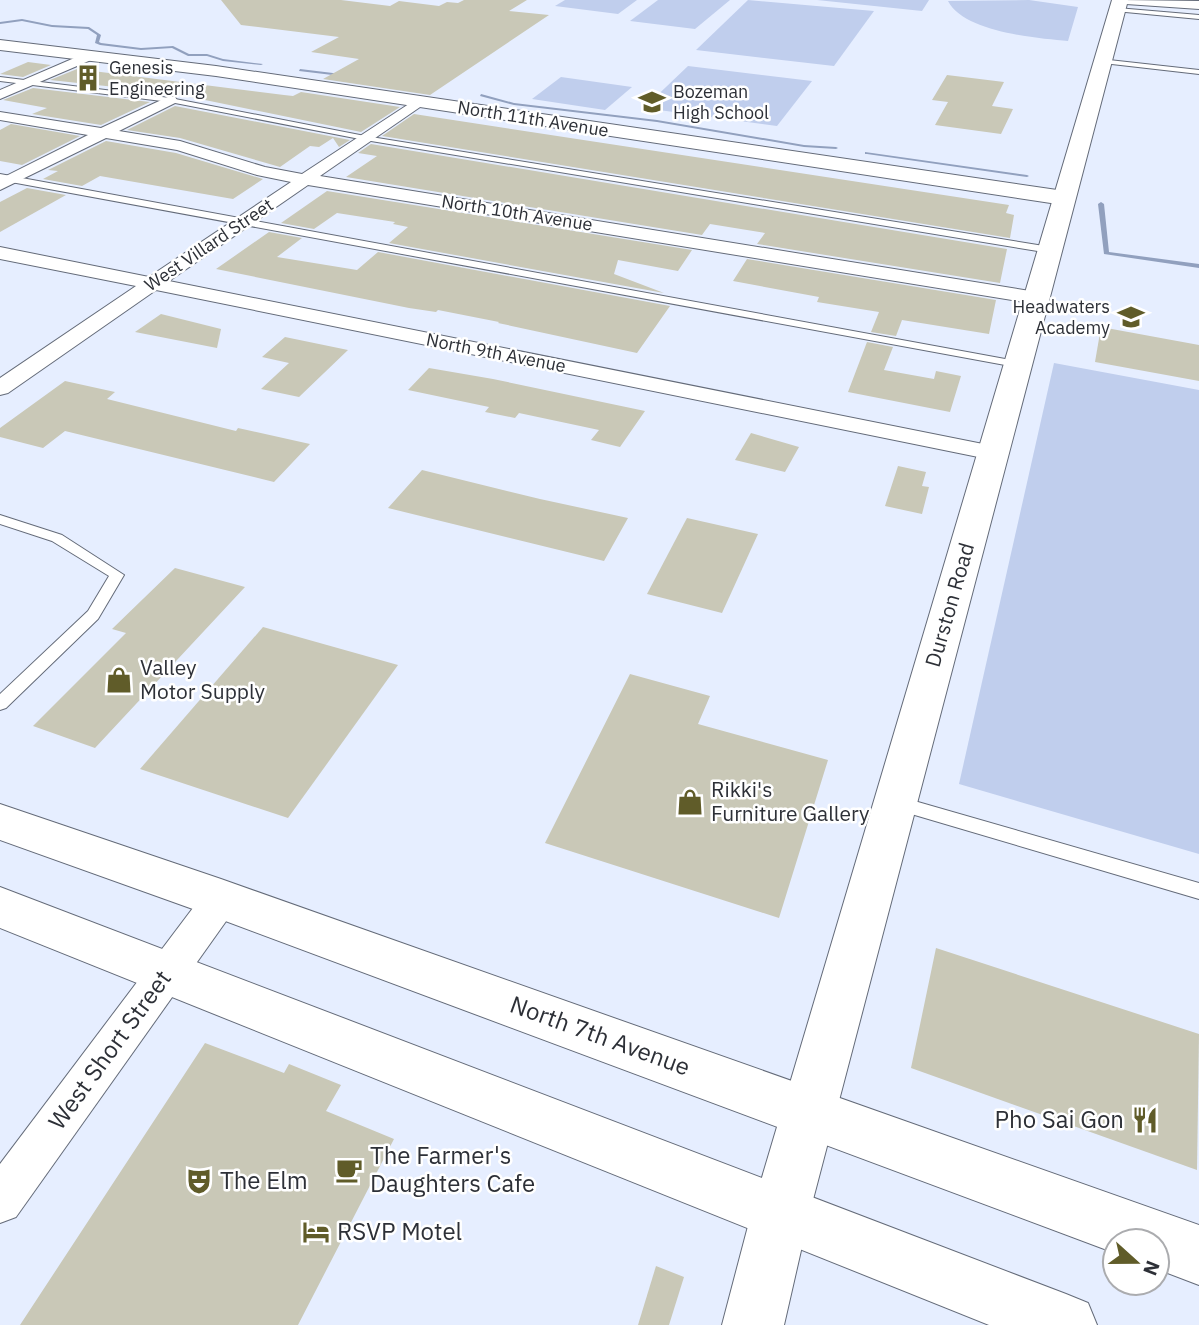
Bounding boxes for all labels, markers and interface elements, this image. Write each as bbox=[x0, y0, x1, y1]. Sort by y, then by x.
place label: Genesis Engineering bbox=[109, 56, 205, 100]
building icon: Genesis Engineering bbox=[73, 63, 103, 93]
place label: Bozeman High School bbox=[673, 80, 769, 124]
school or university icon: Bozeman High School bbox=[637, 87, 667, 117]
street label: North 11th Avenue bbox=[456, 95, 610, 142]
street label: North 10th Avenue bbox=[440, 189, 594, 236]
street label: West Villard Street bbox=[140, 193, 277, 296]
place label: Headwaters Academy bbox=[1013, 295, 1110, 339]
school or university icon: Headwaters Academy bbox=[1116, 302, 1146, 332]
street label: North 9th Avenue bbox=[424, 328, 568, 377]
street label: Durston Road bbox=[918, 539, 980, 670]
place label: Valley Motor Supply bbox=[140, 653, 266, 705]
shop icon: Valley Motor Supply bbox=[104, 665, 134, 695]
place label: Rikki's Furniture Gallery bbox=[711, 775, 870, 827]
shop icon: Rikki's Furniture Gallery bbox=[675, 787, 705, 817]
street label: West Short Street bbox=[41, 963, 178, 1136]
street label: North 7th Avenue bbox=[506, 988, 695, 1082]
place label: Pho Sai Gon bbox=[995, 1103, 1124, 1135]
restaurant icon: Pho Sai Gon bbox=[1130, 1105, 1160, 1135]
place label: The Farmer's Daughters Cafe bbox=[370, 1139, 535, 1199]
cafe icon: The Farmer's Daughters Cafe bbox=[334, 1155, 364, 1185]
place label: The Elm bbox=[220, 1164, 308, 1196]
theatre icon: The Elm bbox=[184, 1166, 214, 1196]
place label: RSVP Motel bbox=[337, 1215, 462, 1247]
hotel icon: RSVP Motel bbox=[301, 1217, 331, 1247]
north arrow bbox=[1101, 1227, 1171, 1297]
text: N bbox=[1138, 1257, 1166, 1279]

